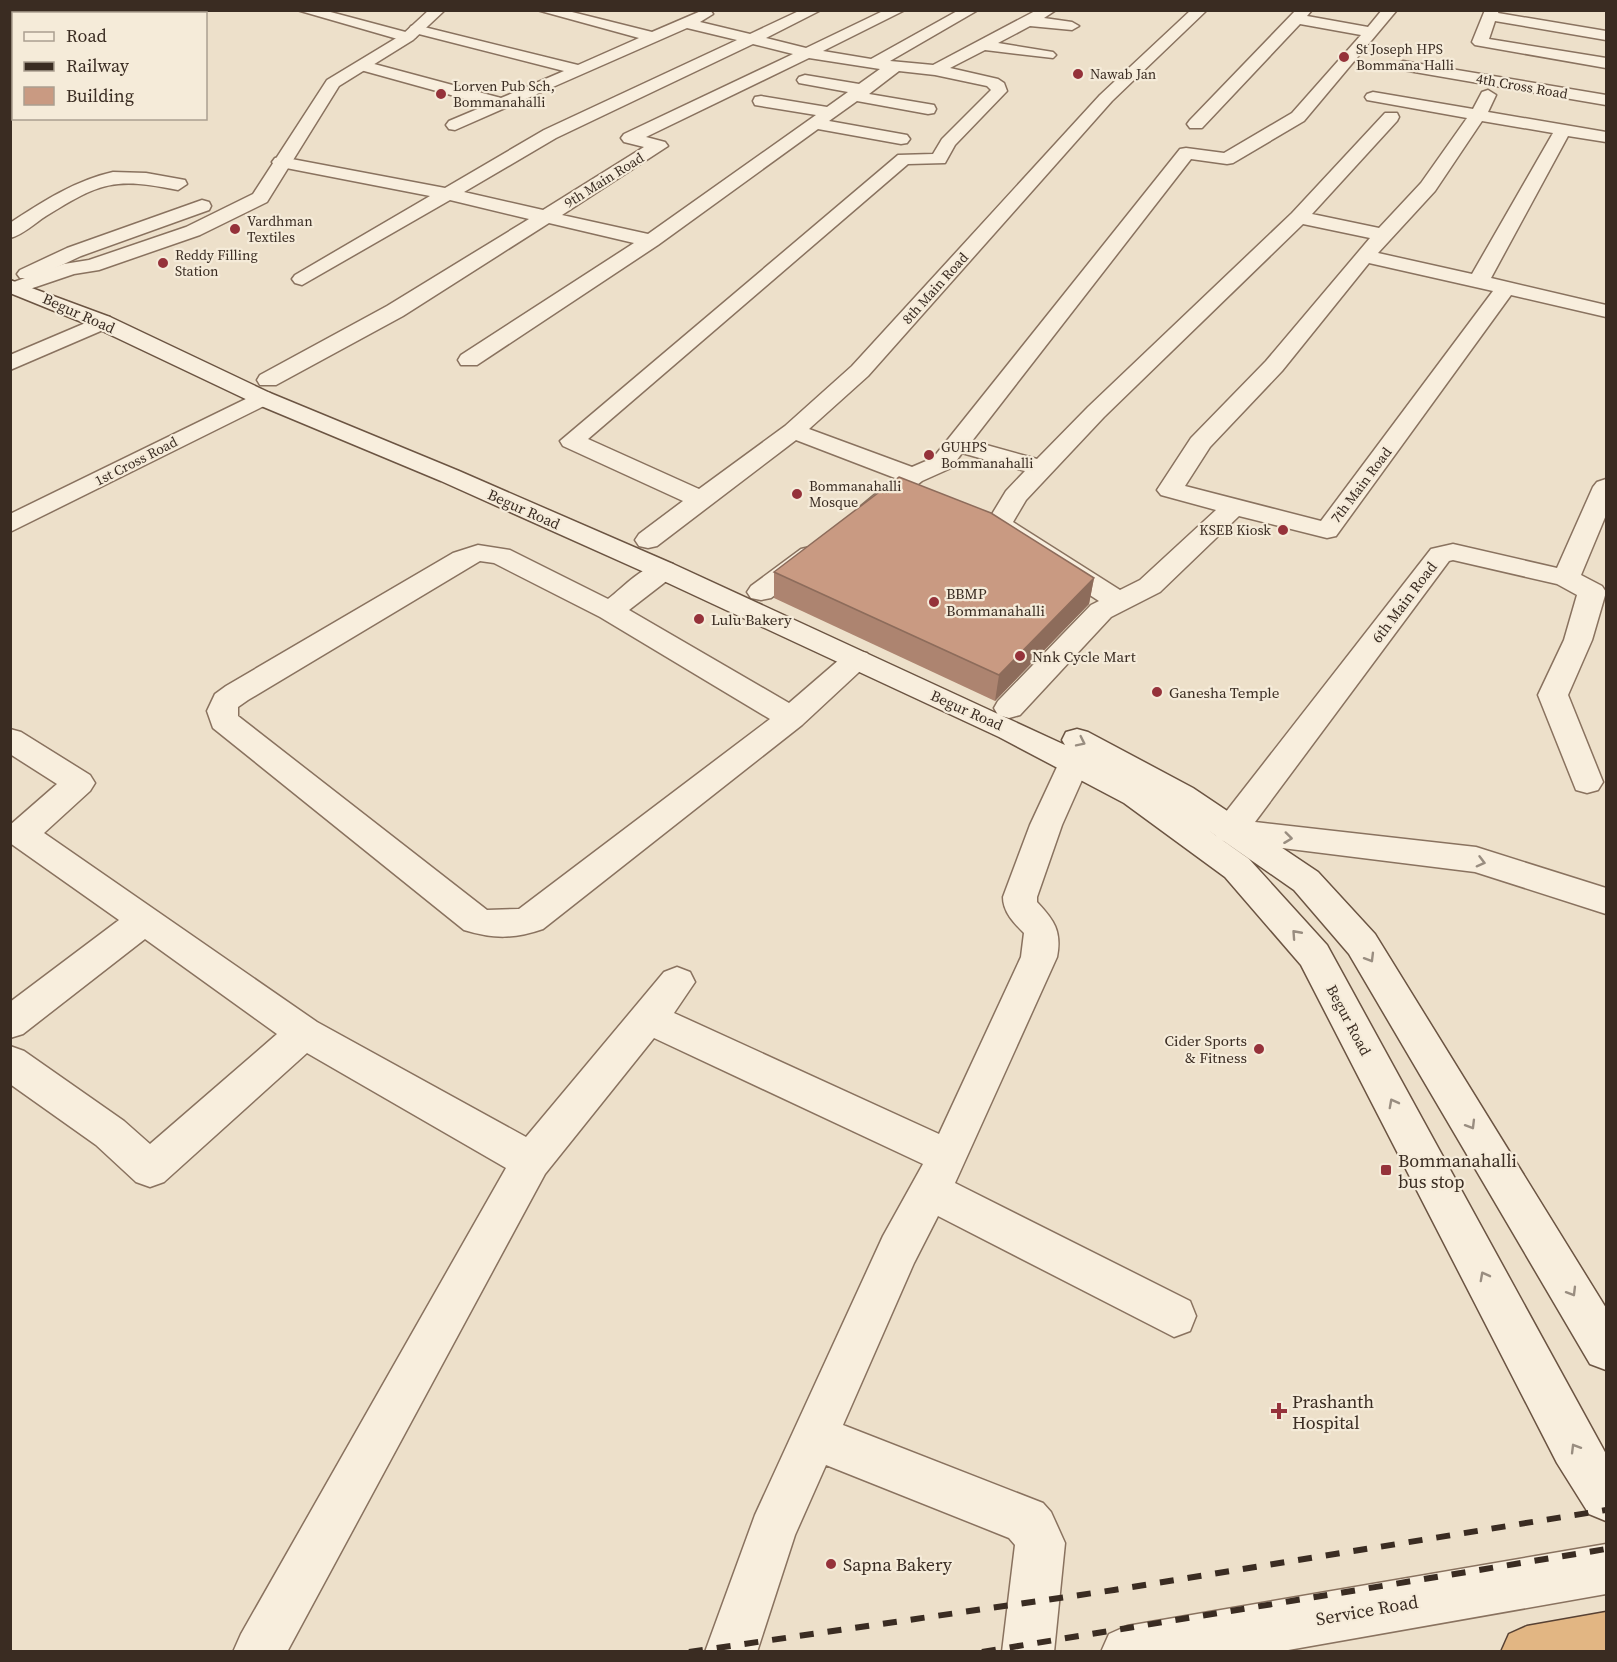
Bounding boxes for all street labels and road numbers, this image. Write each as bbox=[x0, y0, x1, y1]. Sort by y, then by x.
street label: 4th Cross Road bbox=[1475, 68, 1569, 104]
street label: 9th Main Road bbox=[560, 148, 648, 212]
street label: 8th Main Road bbox=[897, 248, 973, 328]
street label: Begur Road bbox=[39, 288, 119, 339]
street label: 1st Cross Road bbox=[91, 432, 181, 490]
street label: 7th Main Road bbox=[1326, 443, 1396, 527]
street label: Begur Road bbox=[484, 484, 564, 535]
street label: 6th Main Road bbox=[1366, 557, 1442, 647]
street label: Begur Road bbox=[927, 685, 1007, 736]
street label: Begur Road bbox=[1322, 981, 1377, 1060]
street label: Service Road bbox=[1314, 1589, 1420, 1631]

